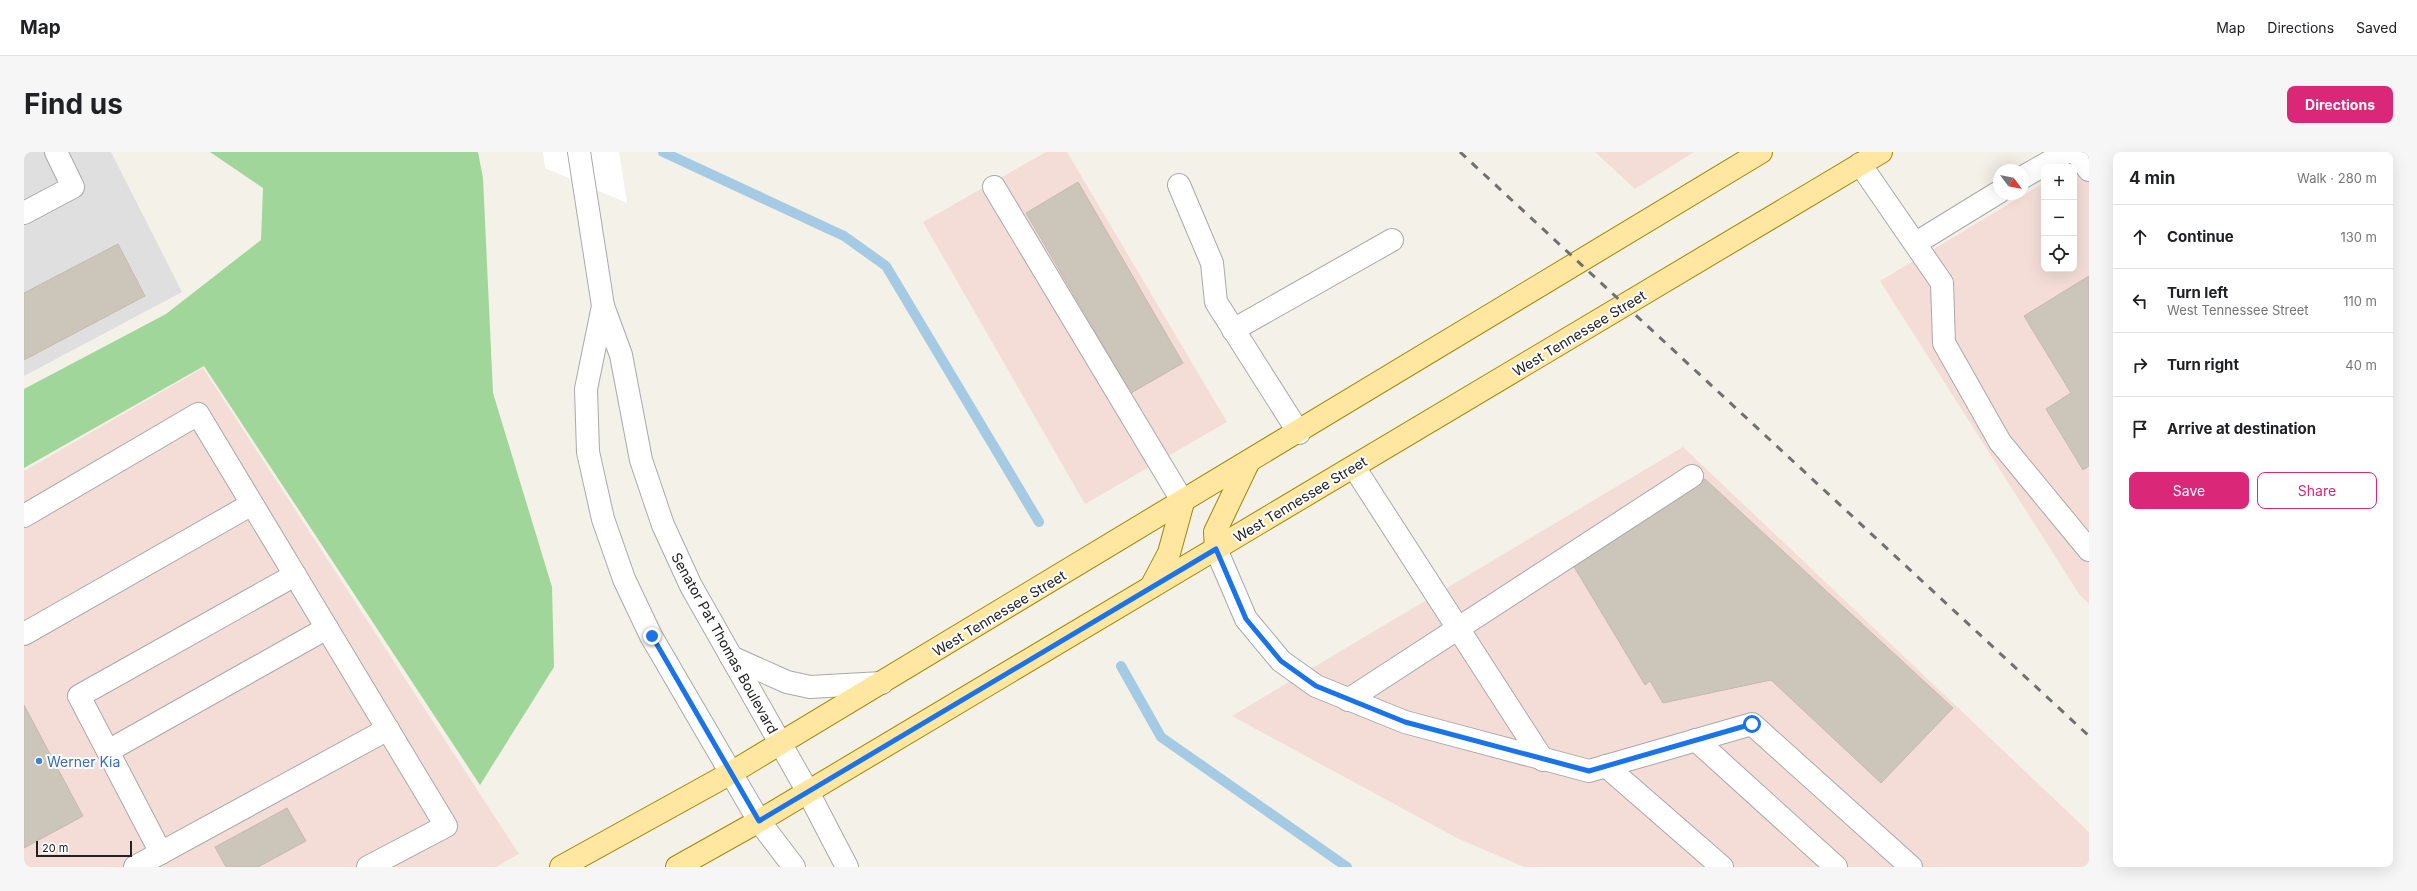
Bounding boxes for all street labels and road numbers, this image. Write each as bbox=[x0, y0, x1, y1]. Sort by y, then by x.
street label: West Tennessee Street bbox=[1509, 286, 1649, 380]
street label: West Tennessee Street bbox=[1230, 452, 1370, 546]
street label: Senator Pat Thomas Boulevard bbox=[668, 550, 782, 736]
street label: West Tennessee Street bbox=[929, 566, 1069, 660]

